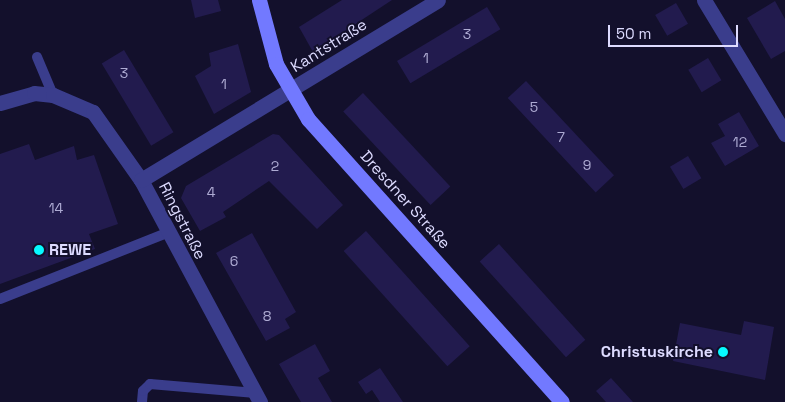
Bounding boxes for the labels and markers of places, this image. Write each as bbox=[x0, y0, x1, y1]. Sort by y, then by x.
place label: REWE bbox=[49, 240, 91, 260]
marker: REWE bbox=[33, 244, 45, 256]
place label: Christuskirche bbox=[601, 342, 713, 362]
marker: Christuskirche bbox=[717, 346, 729, 358]

